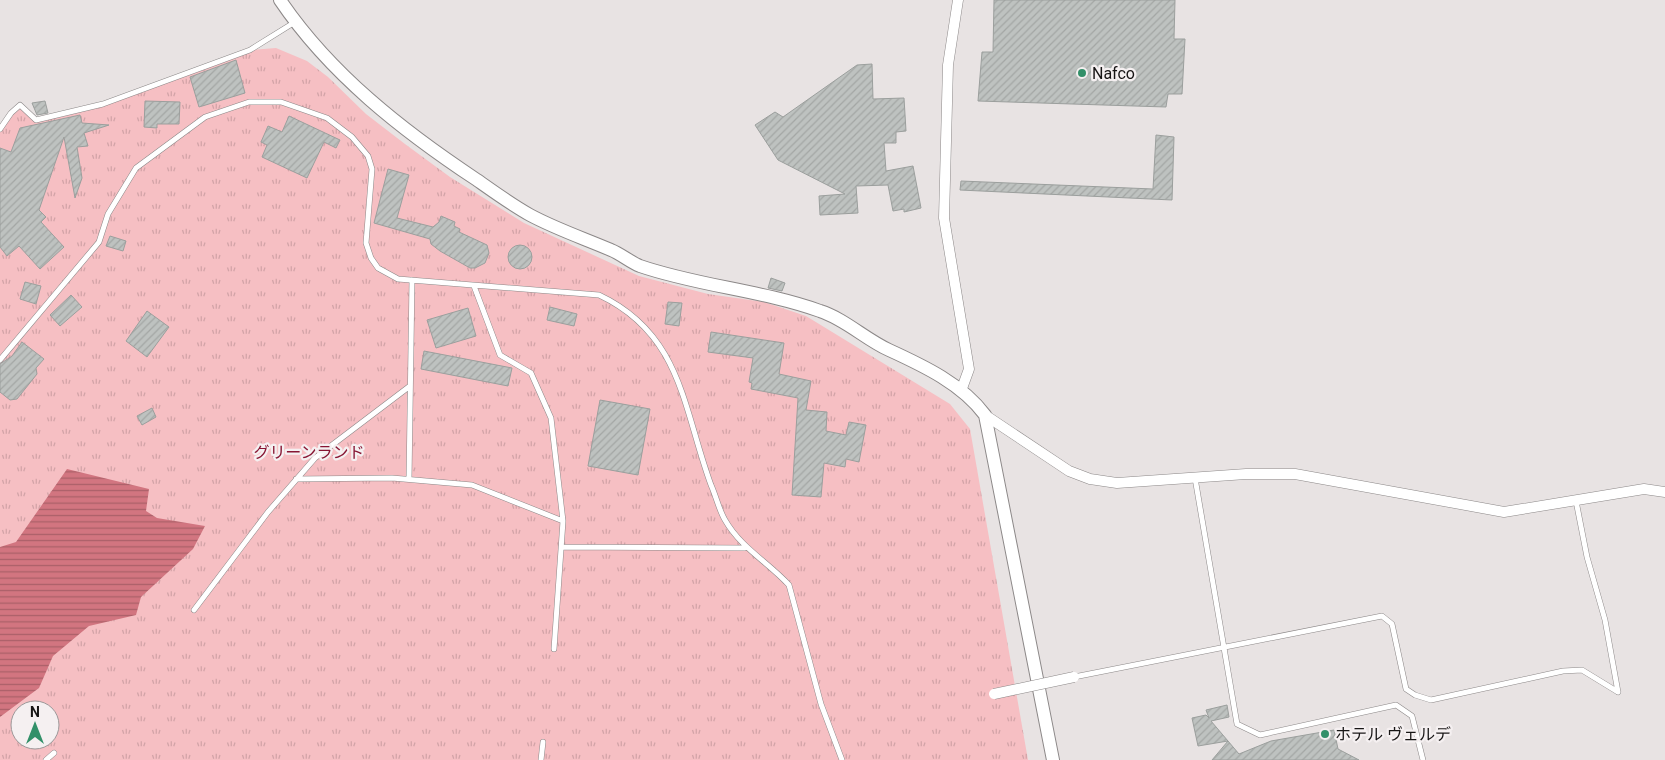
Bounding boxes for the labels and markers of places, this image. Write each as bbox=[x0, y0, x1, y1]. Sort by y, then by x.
place label: Nafco bbox=[1092, 64, 1135, 83]
marker: Nafco bbox=[1076, 67, 1088, 79]
place label: ホテル ヴェルデ bbox=[1335, 725, 1451, 744]
marker: ホテル ヴェルデ bbox=[1319, 728, 1331, 740]

